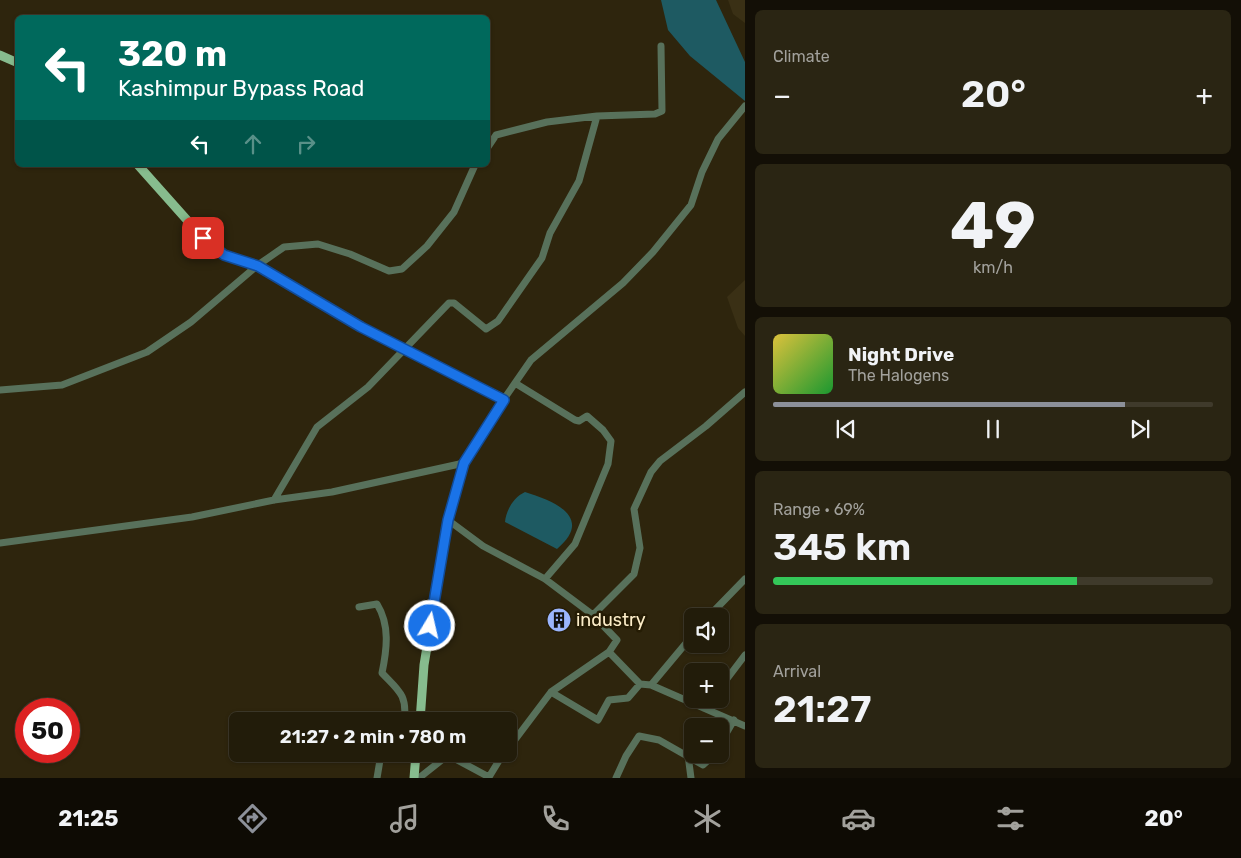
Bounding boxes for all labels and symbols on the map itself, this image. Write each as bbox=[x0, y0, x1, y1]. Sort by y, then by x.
pin bbox=[182, 217, 224, 259]
position arrow bbox=[403, 599, 455, 651]
building icon: industry bbox=[546, 607, 572, 633]
place label: industry bbox=[576, 609, 646, 631]
speed limit sign: 50 bbox=[15, 698, 80, 763]

